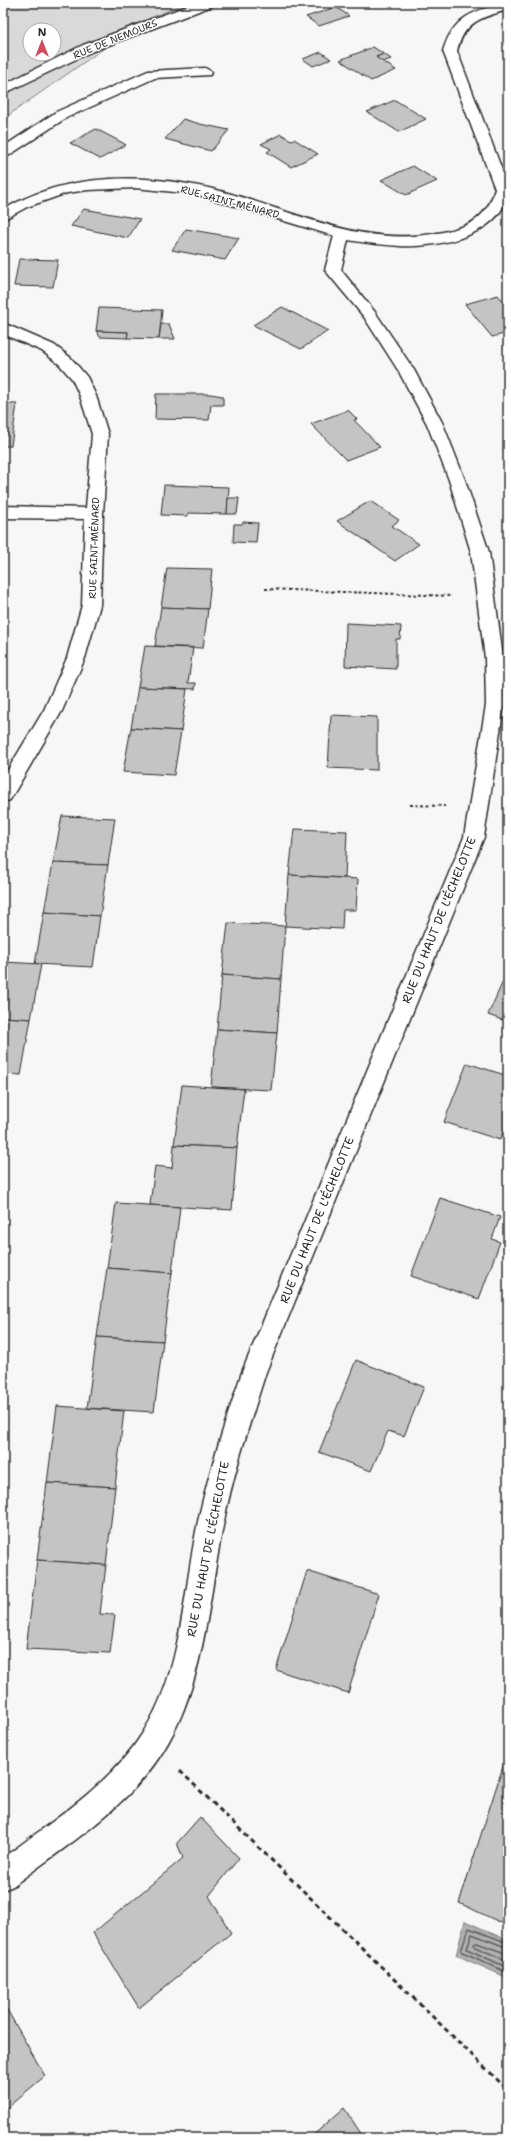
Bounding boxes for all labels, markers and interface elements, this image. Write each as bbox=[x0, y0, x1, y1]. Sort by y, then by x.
street label: RUE DE NEMOURS bbox=[71, 16, 159, 62]
north arrow bbox=[22, 22, 62, 62]
text: N bbox=[38, 25, 47, 40]
street label: RUE SAINT-MÉNARD bbox=[179, 183, 281, 222]
street label: RUE SAINT-MÉNARD bbox=[86, 497, 102, 599]
street label: RUE DU HAUT DE L'ÉCHELOTTE bbox=[398, 834, 480, 1006]
street label: RUE DU HAUT DE L'ÉCHELOTTE bbox=[276, 1134, 358, 1306]
street label: RUE DU HAUT DE L'ÉCHELOTTE bbox=[183, 1460, 233, 1638]

